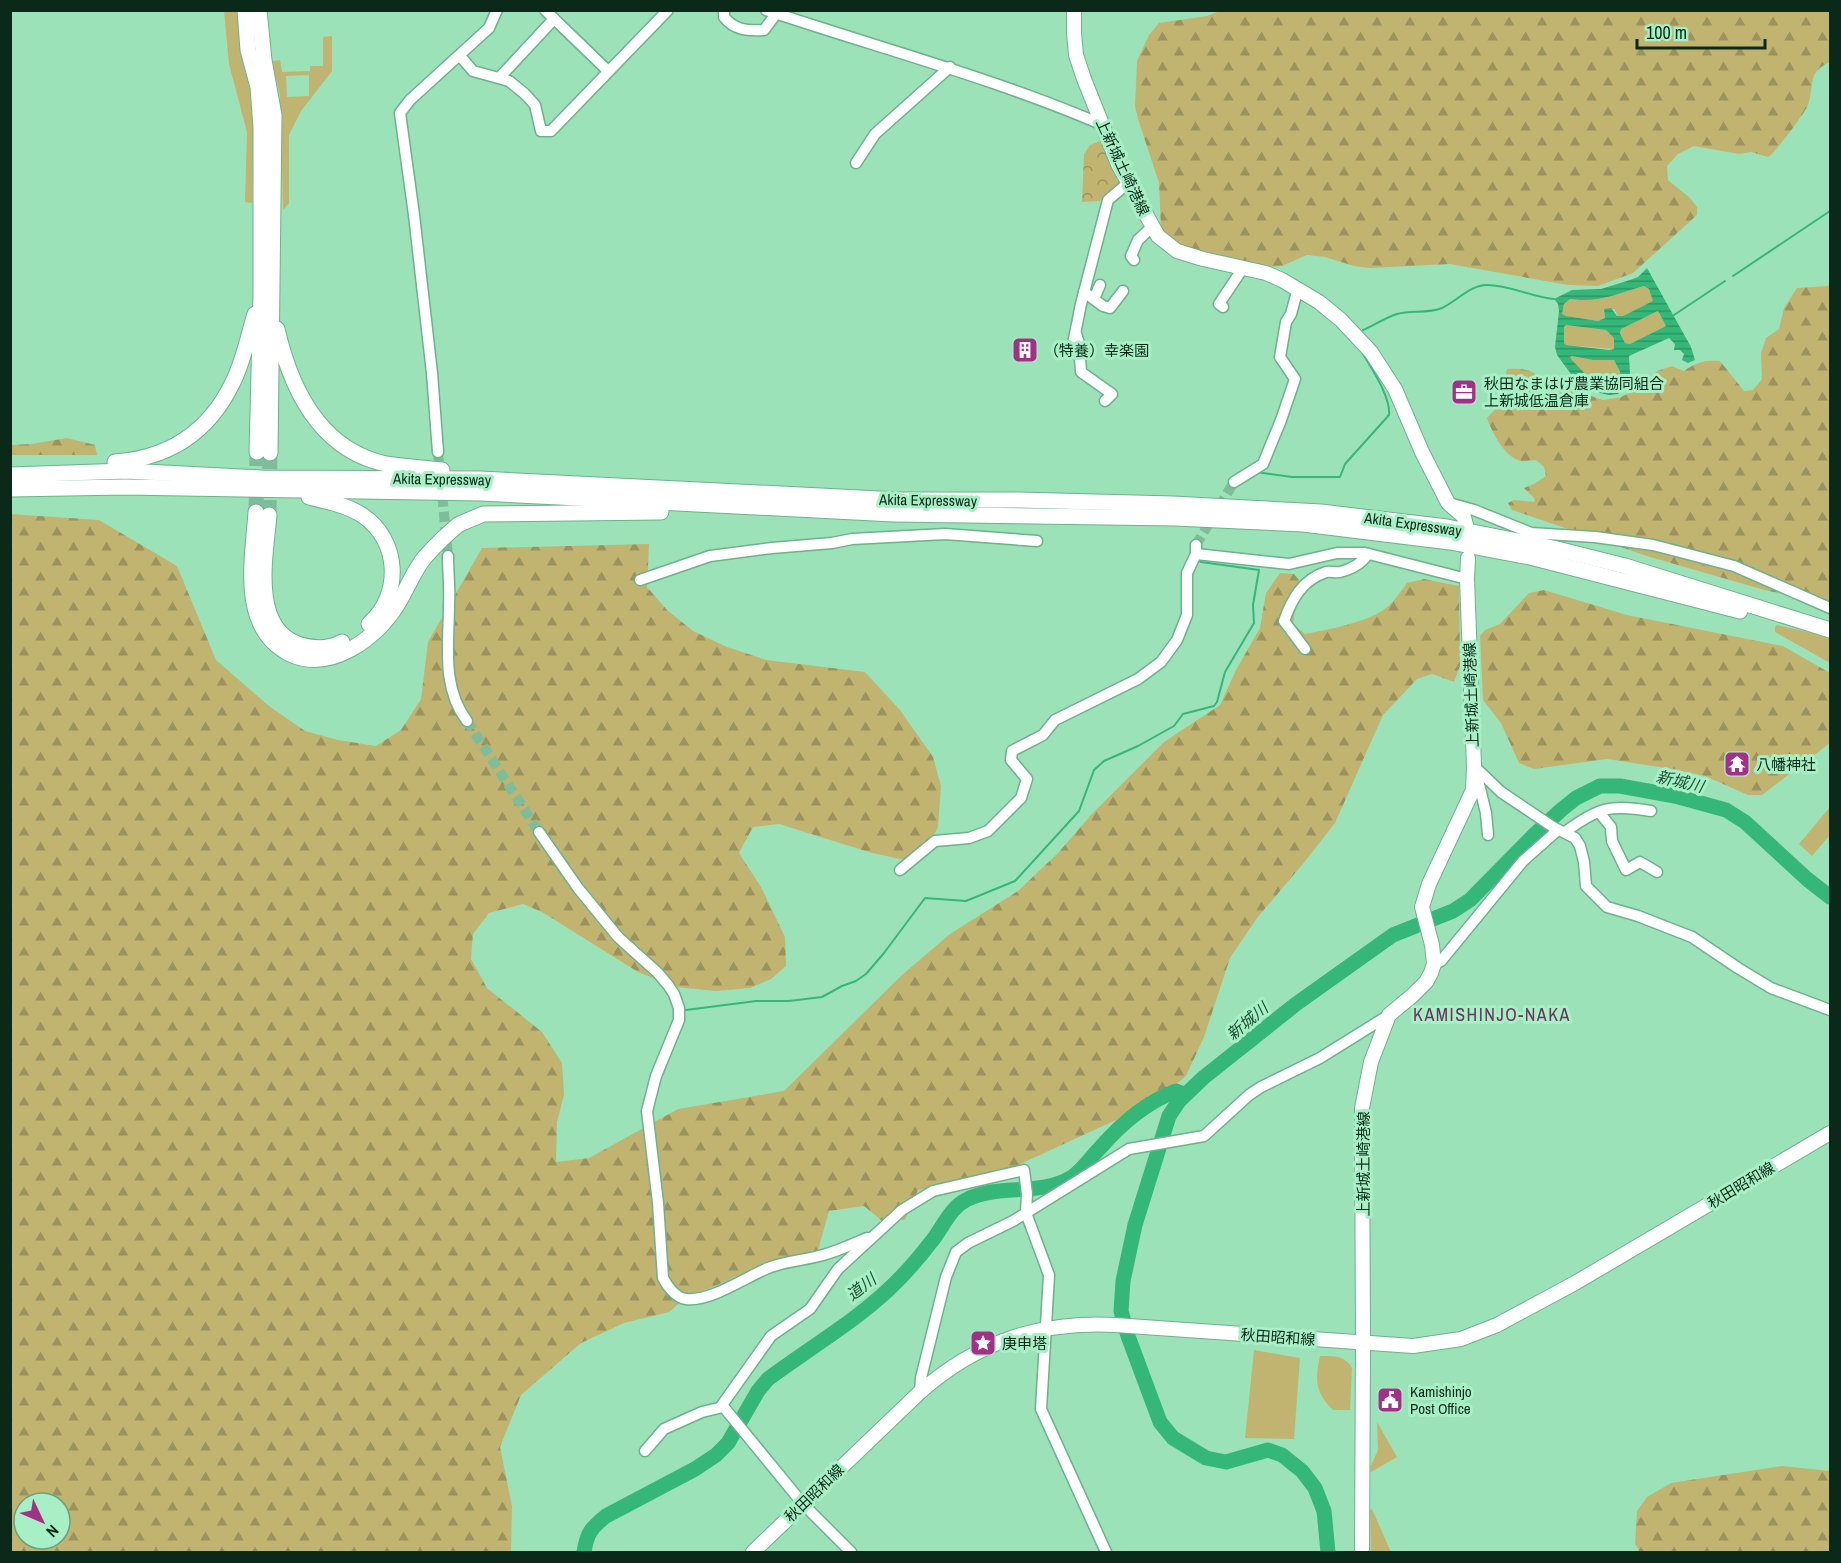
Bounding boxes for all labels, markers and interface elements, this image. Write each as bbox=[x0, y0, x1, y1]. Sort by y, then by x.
scale bar bbox=[1637, 12, 1764, 50]
text: 100 m bbox=[1646, 20, 1687, 45]
street label: 上新城土崎港線 bbox=[1091, 115, 1155, 219]
building icon: （特養）幸楽園 bbox=[1010, 335, 1040, 365]
place label: （特養）幸楽園 bbox=[1044, 340, 1149, 361]
place label: 秋田なまはげ農業協同組合 上新城低温倉庫 bbox=[1484, 373, 1664, 411]
office icon: 秋田なまはげ農業協同組合 上新城低温倉庫 bbox=[1449, 377, 1479, 407]
street label: Akita Expressway bbox=[392, 468, 492, 490]
street label: Akita Expressway bbox=[878, 489, 978, 511]
street label: Akita Expressway bbox=[1362, 507, 1464, 541]
street label: 上新城土崎港線 bbox=[1459, 642, 1483, 748]
temple icon: 八幡神社 bbox=[1722, 749, 1752, 779]
place label: 八幡神社 bbox=[1756, 754, 1816, 775]
water label: 新城川 bbox=[1654, 765, 1708, 798]
water label: 新城川 bbox=[1222, 996, 1274, 1045]
district label: KAMISHINJO-NAKA bbox=[1413, 1002, 1571, 1027]
street label: 上新城土崎港線 bbox=[1353, 1111, 1374, 1217]
street label: 秋田昭和線 bbox=[1703, 1157, 1779, 1213]
water label: 道川 bbox=[842, 1267, 882, 1306]
street label: 秋田昭和線 bbox=[1240, 1324, 1316, 1350]
place icon: 庚申塔 bbox=[968, 1328, 998, 1358]
place label: 庚申塔 bbox=[1002, 1333, 1047, 1354]
place label: Kamishinjo Post Office bbox=[1410, 1381, 1472, 1419]
public building icon: Kamishinjo Post Office bbox=[1375, 1385, 1405, 1415]
street label: 秋田昭和線 bbox=[780, 1459, 848, 1527]
north arrow bbox=[12, 1491, 72, 1551]
text: N bbox=[42, 1520, 64, 1542]

